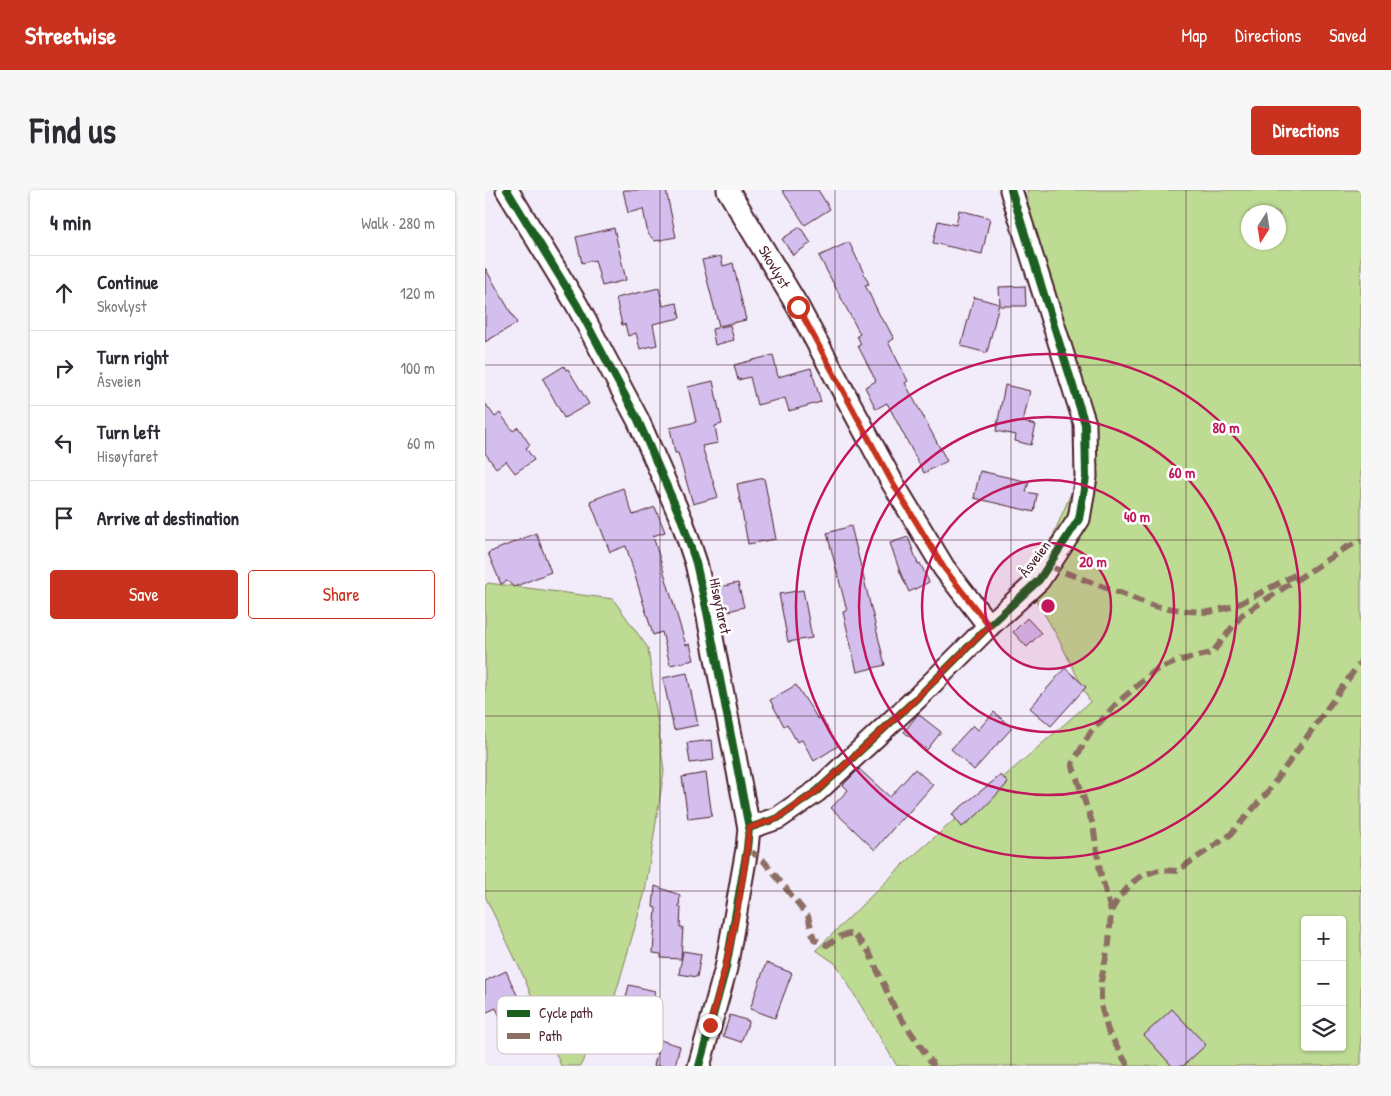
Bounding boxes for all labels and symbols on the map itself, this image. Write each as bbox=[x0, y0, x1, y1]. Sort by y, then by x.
north arrow bbox=[1241, 205, 1286, 250]
street label: Skovlyst bbox=[754, 242, 796, 293]
route start bbox=[787, 296, 810, 319]
text: 80 m bbox=[1213, 417, 1239, 438]
text: 60 m bbox=[1169, 462, 1195, 483]
text: 40 m bbox=[1124, 506, 1150, 527]
street label: Åsveien bbox=[1014, 536, 1056, 581]
text: 20 m bbox=[1079, 551, 1107, 572]
street label: Hisøyfaret bbox=[704, 576, 737, 637]
centre of rings bbox=[1039, 597, 1057, 615]
legend bbox=[497, 996, 663, 1054]
text: Cycle path bbox=[539, 1003, 593, 1023]
route end bbox=[699, 1014, 722, 1037]
text: Path bbox=[539, 1026, 562, 1045]

